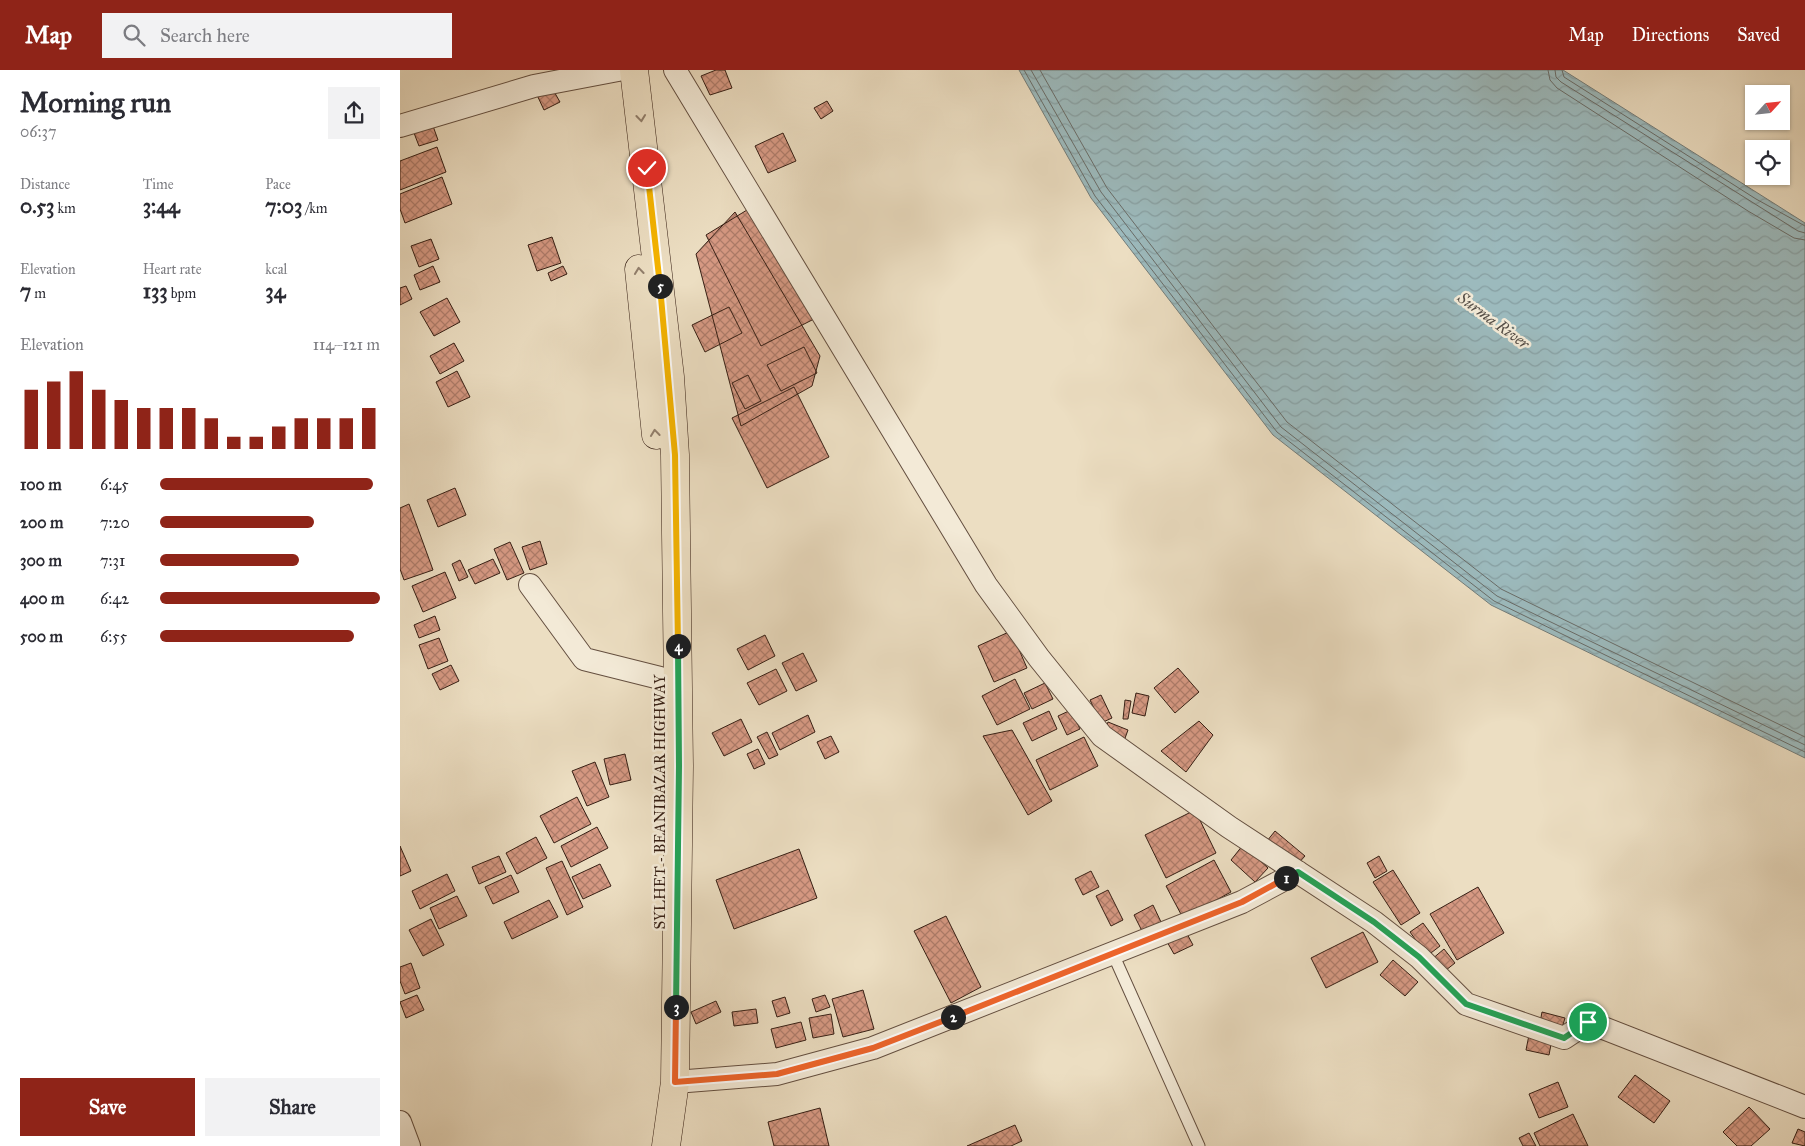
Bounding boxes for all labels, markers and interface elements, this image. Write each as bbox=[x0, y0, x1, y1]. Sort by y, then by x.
search box bbox=[102, 13, 452, 58]
text: Map bbox=[25, 20, 72, 50]
icon: search bbox=[120, 21, 148, 49]
text: Search here bbox=[160, 24, 250, 47]
text: Map bbox=[1568, 24, 1604, 46]
text: Directions bbox=[1632, 24, 1709, 46]
text: Saved bbox=[1737, 24, 1780, 46]
text: Morning run bbox=[20, 85, 171, 120]
north arrow bbox=[1745, 85, 1790, 130]
map controls bbox=[1745, 85, 1790, 185]
button: share bbox=[328, 87, 380, 139]
one-way arrow bbox=[635, 115, 646, 123]
text: 06:37 bbox=[20, 122, 56, 141]
button: locate bbox=[1745, 140, 1790, 185]
pin bbox=[626, 147, 668, 189]
icon: check bbox=[633, 154, 661, 182]
text: Distance bbox=[20, 176, 70, 193]
text: Time bbox=[143, 176, 174, 193]
text: Pace bbox=[265, 176, 291, 193]
text: 0.53 bbox=[20, 193, 54, 219]
text: 3:44 bbox=[143, 193, 180, 219]
text: 7:03 bbox=[265, 193, 302, 219]
text: km bbox=[54, 200, 76, 217]
text: /km bbox=[302, 200, 328, 217]
text: Elevation bbox=[20, 261, 76, 278]
text: Heart rate bbox=[143, 261, 202, 278]
text: kcal bbox=[265, 261, 287, 278]
one-way arrow bbox=[634, 267, 645, 275]
pin: 5 bbox=[648, 274, 672, 298]
text: 7 bbox=[20, 278, 31, 304]
text: 133 bbox=[143, 278, 168, 304]
text: 34 bbox=[265, 278, 285, 304]
text: 5 bbox=[657, 278, 664, 295]
text: m bbox=[31, 285, 46, 302]
text: bpm bbox=[168, 285, 196, 302]
water label: Surma River bbox=[1453, 287, 1534, 354]
text: Elevation bbox=[20, 335, 84, 354]
text: 114–121 m bbox=[313, 335, 380, 354]
one-way arrow bbox=[650, 429, 661, 437]
text: 100 m bbox=[20, 475, 62, 494]
text: 6:45 bbox=[100, 475, 129, 494]
text: 200 m bbox=[20, 513, 63, 532]
text: 7:20 bbox=[100, 513, 130, 532]
text: 300 m bbox=[20, 551, 62, 570]
text: 7:31 bbox=[100, 551, 125, 570]
text: 400 m bbox=[20, 589, 64, 608]
text: 6:42 bbox=[100, 589, 129, 608]
text: 500 m bbox=[20, 627, 63, 646]
text: 6:55 bbox=[100, 627, 127, 646]
pin: 4 bbox=[666, 634, 690, 658]
text: 4 bbox=[675, 638, 682, 655]
street label: SYLHET - BEANIBAZAR HIGHWAY bbox=[651, 674, 669, 930]
pin: 1 bbox=[1274, 866, 1298, 890]
text: 1 bbox=[1284, 870, 1289, 887]
pin: 3 bbox=[664, 994, 688, 1020]
text: 3 bbox=[674, 999, 679, 1016]
pin bbox=[1567, 1001, 1609, 1043]
pin: 2 bbox=[940, 1004, 966, 1030]
icon: arrive bbox=[1574, 1008, 1602, 1036]
text: 2 bbox=[950, 1009, 957, 1026]
button: Save bbox=[20, 1078, 195, 1136]
button: Share bbox=[205, 1078, 380, 1136]

